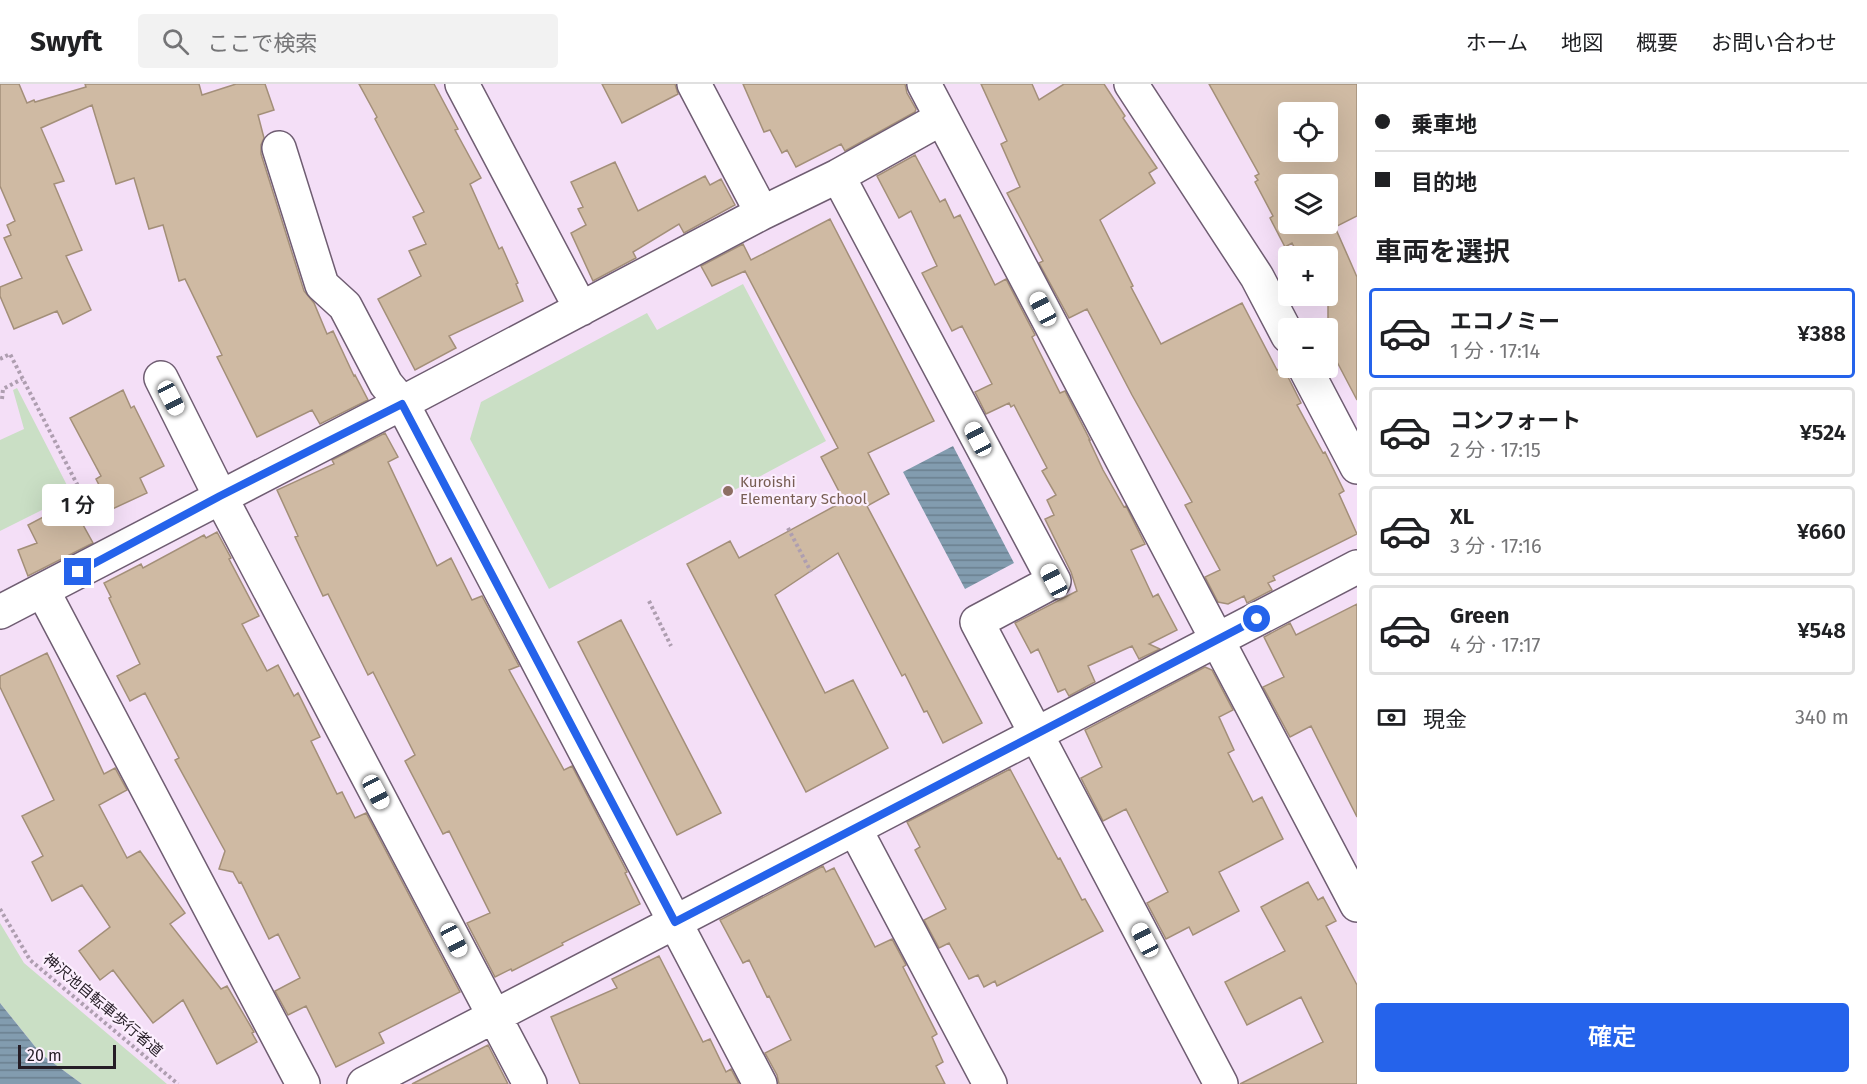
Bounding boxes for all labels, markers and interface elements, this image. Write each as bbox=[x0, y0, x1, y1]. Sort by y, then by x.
search box bbox=[138, 14, 558, 68]
text: Swyft bbox=[30, 25, 102, 58]
icon: search bbox=[159, 25, 192, 58]
text: ここで検索 bbox=[207, 30, 317, 57]
text: ホーム bbox=[1466, 30, 1528, 56]
text: 地図 bbox=[1561, 30, 1603, 56]
text: 概要 bbox=[1636, 30, 1678, 56]
text: お問い合わせ bbox=[1711, 30, 1837, 56]
map controls bbox=[1278, 102, 1338, 378]
button: locate bbox=[1278, 102, 1338, 162]
text: 乗車地 bbox=[1411, 111, 1477, 138]
text: 目的地 bbox=[1411, 169, 1477, 196]
button: layers bbox=[1278, 174, 1338, 234]
text: 車両を選択 bbox=[1375, 236, 1510, 268]
button: + bbox=[1278, 246, 1338, 306]
car bbox=[1027, 289, 1059, 329]
icon: car bbox=[1378, 306, 1432, 360]
text: エコノミー bbox=[1450, 308, 1560, 335]
button: − bbox=[1278, 318, 1338, 378]
text: ¥388 bbox=[1797, 320, 1846, 347]
text: 1 分 · 17:14 bbox=[1450, 339, 1540, 363]
car bbox=[155, 378, 187, 418]
icon: car bbox=[1378, 405, 1432, 459]
text: コンフォート bbox=[1450, 407, 1581, 434]
car bbox=[962, 419, 994, 459]
text: ¥524 bbox=[1800, 419, 1846, 446]
text: 2 分 · 17:15 bbox=[1450, 438, 1541, 462]
place label: Kuroishi Elementary School bbox=[740, 473, 868, 508]
marker: Kuroishi Elementary School bbox=[721, 484, 735, 498]
callout: 1 分 bbox=[42, 485, 114, 527]
text: 1 分 bbox=[61, 493, 95, 517]
text: XL bbox=[1450, 503, 1474, 530]
icon: car bbox=[1378, 504, 1432, 558]
text: ¥660 bbox=[1797, 518, 1846, 545]
text: 3 分 · 17:16 bbox=[1450, 534, 1542, 558]
route end bbox=[64, 558, 91, 585]
car bbox=[1038, 561, 1070, 601]
text: Green bbox=[1450, 602, 1509, 629]
icon: car bbox=[1378, 603, 1432, 657]
route start bbox=[1243, 605, 1270, 632]
text: ¥548 bbox=[1797, 617, 1846, 644]
text: 4 分 · 17:17 bbox=[1450, 633, 1540, 657]
icon: cash bbox=[1375, 701, 1408, 734]
text: 340 m bbox=[1795, 705, 1849, 729]
text: 現金 bbox=[1423, 706, 1467, 733]
car bbox=[360, 772, 392, 812]
car bbox=[438, 920, 470, 960]
car bbox=[1129, 920, 1161, 960]
street label: 神沢池自転車歩行者道 bbox=[40, 950, 166, 1060]
button: 確定 bbox=[1375, 1003, 1849, 1072]
scale bar bbox=[18, 1042, 116, 1070]
text: 20 m bbox=[27, 1046, 62, 1065]

